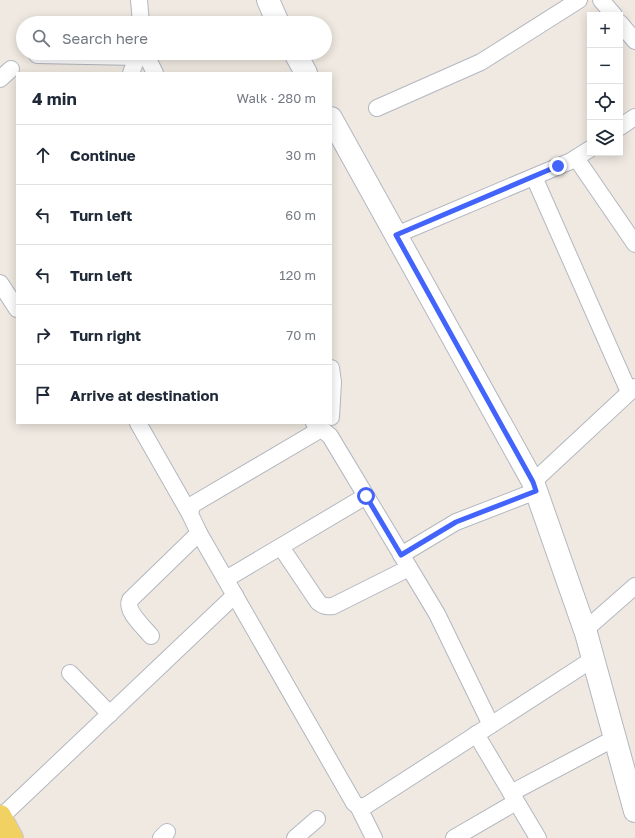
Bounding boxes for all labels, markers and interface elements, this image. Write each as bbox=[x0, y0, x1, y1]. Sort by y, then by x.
map controls bbox=[587, 12, 623, 156]
button: + bbox=[587, 12, 623, 48]
search box bbox=[16, 16, 332, 60]
icon: search bbox=[30, 27, 52, 49]
text: Search here bbox=[62, 29, 148, 47]
button: − bbox=[587, 48, 623, 84]
button: locate bbox=[587, 84, 623, 120]
text: 4 min bbox=[32, 88, 77, 109]
text: Walk · 280 m bbox=[237, 90, 316, 106]
button: layers bbox=[587, 120, 623, 156]
icon: ahead bbox=[32, 144, 54, 166]
text: Continue bbox=[70, 146, 136, 164]
text: 30 m bbox=[286, 147, 316, 163]
route end bbox=[549, 157, 567, 175]
icon: left bbox=[32, 204, 54, 226]
text: Turn left bbox=[70, 206, 132, 224]
text: 60 m bbox=[285, 207, 316, 223]
icon: left bbox=[32, 264, 54, 286]
text: Turn left bbox=[70, 266, 132, 284]
text: 120 m bbox=[279, 267, 316, 283]
icon: right bbox=[32, 324, 54, 346]
text: Turn right bbox=[70, 326, 141, 344]
text: 70 m bbox=[286, 327, 316, 343]
icon: arrive bbox=[32, 384, 54, 406]
text: Arrive at destination bbox=[70, 386, 219, 404]
route start bbox=[357, 487, 375, 505]

